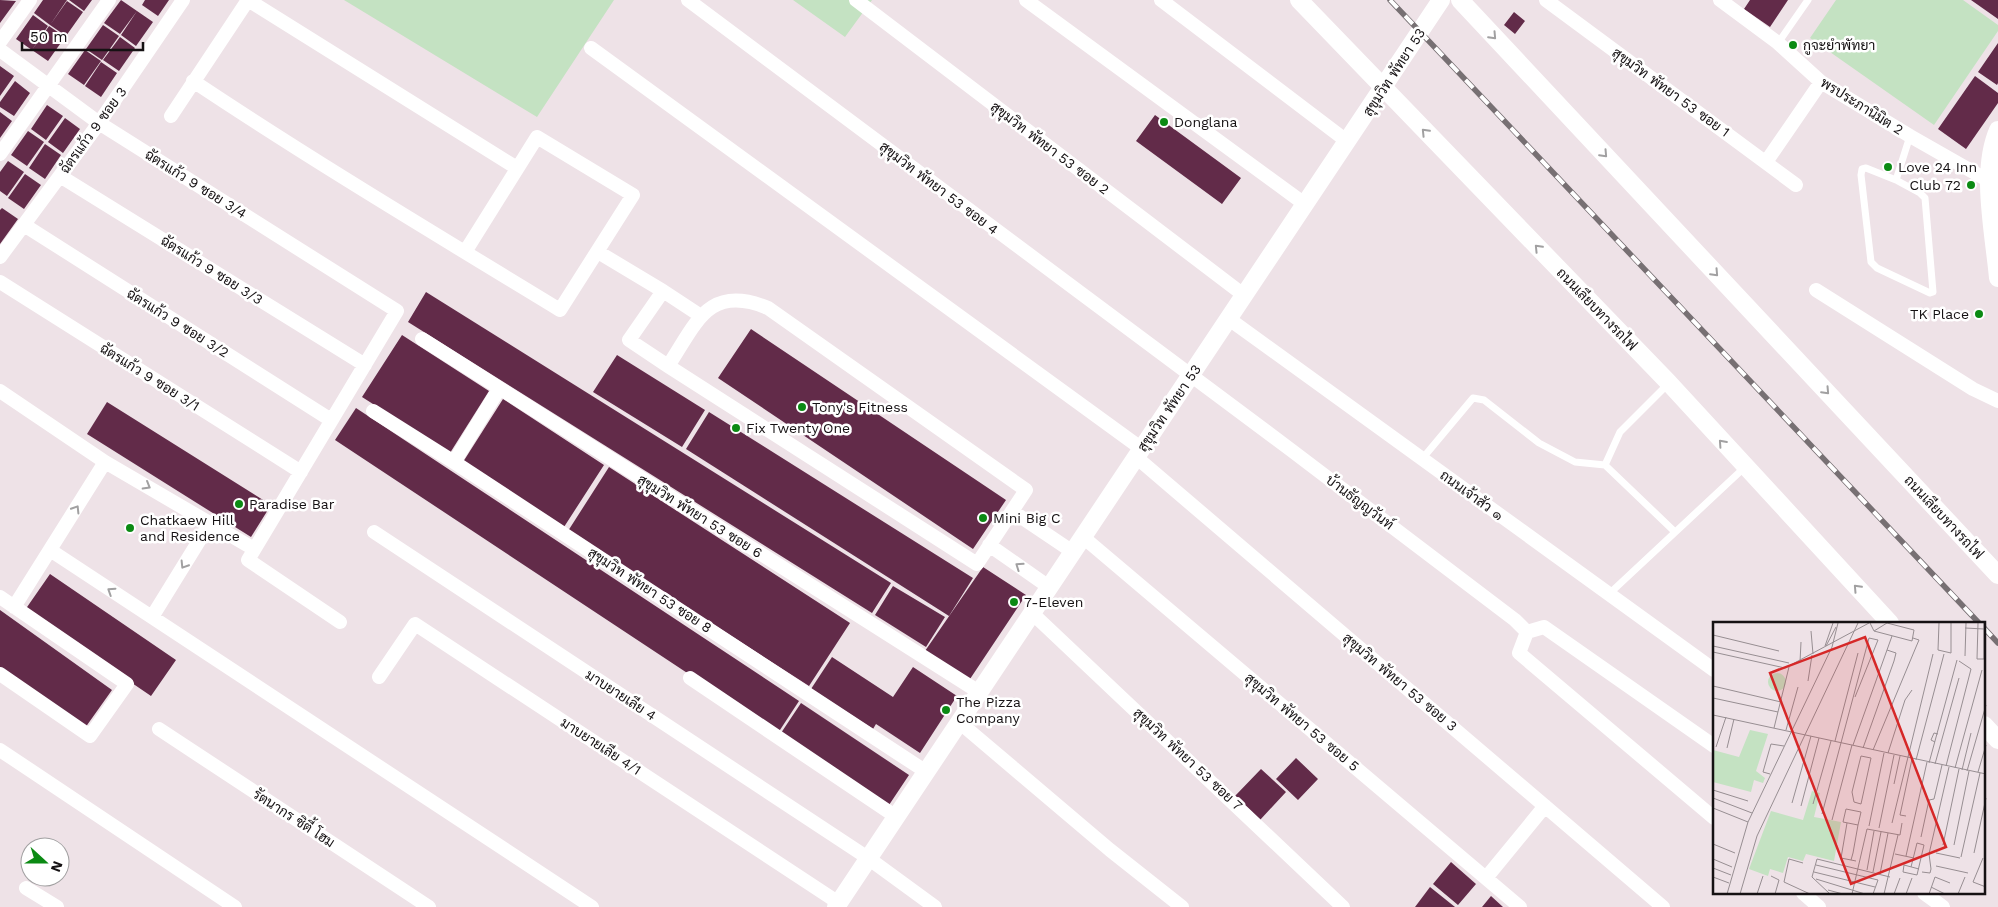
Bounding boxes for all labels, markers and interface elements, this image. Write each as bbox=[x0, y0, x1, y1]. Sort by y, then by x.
scale bar bbox=[22, 20, 144, 52]
street label: สุขุมวิท พัทยา 53 bbox=[1360, 25, 1430, 120]
text: 50 m bbox=[30, 28, 67, 46]
one-way arrow bbox=[1487, 30, 1496, 39]
place label: กูจะยำพัทยา bbox=[1803, 37, 1875, 55]
marker: กูจะยำพัทยา bbox=[1787, 39, 1799, 51]
street label: สุขุมวิท พัทยา 53 ซอย 1 bbox=[1608, 44, 1733, 142]
street label: พรประภานิมิต 2 bbox=[1818, 74, 1906, 138]
street label: ฉัตรแก้ว 9 ซอย 3 bbox=[56, 83, 130, 176]
street label: สุขุมวิท พัทยา 53 ซอย 2 bbox=[987, 98, 1112, 199]
place label: Donglana bbox=[1174, 114, 1237, 130]
marker: Donglana bbox=[1158, 116, 1170, 128]
one-way arrow bbox=[1422, 129, 1431, 138]
street label: สุขุมวิท พัทยา 53 ซอย 4 bbox=[875, 138, 1001, 239]
street label: ฉัตรแก้ว 9 ซอย 3/4 bbox=[142, 145, 250, 222]
one-way arrow bbox=[1598, 149, 1607, 158]
place label: Love 24 Inn bbox=[1898, 159, 1977, 175]
marker: Love 24 Inn bbox=[1882, 161, 1894, 173]
place label: Club 72 bbox=[1909, 177, 1961, 193]
marker: Club 72 bbox=[1965, 179, 1977, 191]
street label: ฉัตรแก้ว 9 ซอย 3/3 bbox=[158, 231, 266, 308]
one-way arrow bbox=[1535, 245, 1544, 254]
street label: ถนนเลียบทางรถไฟ bbox=[1554, 264, 1641, 353]
one-way arrow bbox=[1709, 267, 1718, 276]
street label: ฉัตรแก้ว 9 ซอย 3/2 bbox=[124, 284, 232, 361]
place label: TK Place bbox=[1910, 306, 1969, 322]
marker: TK Place bbox=[1973, 308, 1985, 320]
street label: ฉัตรแก้ว 9 ซอย 3/1 bbox=[97, 339, 203, 414]
street label: สุขุมวิท พัทยา 53 bbox=[1134, 362, 1206, 456]
one-way arrow bbox=[1820, 386, 1829, 395]
place label: Tony's Fitness bbox=[812, 399, 908, 415]
marker: Tony's Fitness bbox=[796, 401, 808, 413]
place label: Fix Twenty One bbox=[746, 420, 850, 436]
marker: Fix Twenty One bbox=[730, 422, 742, 434]
one-way arrow bbox=[1719, 439, 1728, 448]
street label: ถนนเจ้าสัว ๑ bbox=[1437, 466, 1507, 523]
street label: บ้านธัญญวันท์ bbox=[1322, 470, 1398, 534]
street label: สุขุมวิท พัทยา 53 ซอย 6 bbox=[634, 471, 765, 563]
street label: ถนนเลียบทางรถไฟ bbox=[1901, 471, 1988, 562]
one-way arrow bbox=[141, 480, 150, 490]
place label: Paradise Bar bbox=[249, 496, 335, 512]
marker: Paradise Bar bbox=[233, 498, 245, 510]
one-way arrow bbox=[69, 505, 79, 514]
place label: Mini Big C bbox=[993, 510, 1061, 526]
place label: Chatkaew Hill and Residence bbox=[140, 512, 240, 544]
marker: Mini Big C bbox=[977, 512, 989, 524]
marker: Chatkaew Hill and Residence bbox=[124, 522, 136, 534]
street label: สุขุมวิท พัทยา 53 ซอย 8 bbox=[584, 544, 715, 638]
one-way arrow bbox=[181, 559, 191, 568]
one-way arrow bbox=[1016, 563, 1025, 572]
one-way arrow bbox=[1854, 584, 1863, 593]
one-way arrow bbox=[107, 587, 116, 597]
place label: 7-Eleven bbox=[1024, 594, 1083, 610]
marker: 7-Eleven bbox=[1008, 596, 1020, 608]
inset map bbox=[1713, 622, 1986, 894]
street label: สุขุมวิท พัทยา 53 ซอย 3 bbox=[1338, 630, 1460, 736]
street label: มาบยายเลีย 4 bbox=[583, 665, 660, 724]
street label: สุขุมวิท พัทยา 53 ซอย 5 bbox=[1240, 670, 1362, 776]
place label: The Pizza Company bbox=[956, 694, 1021, 726]
marker: The Pizza Company bbox=[940, 704, 952, 716]
street label: สุขุมวิท พัทยา 53 ซอย 7 bbox=[1129, 704, 1246, 815]
street label: มาบยายเลีย 4/1 bbox=[558, 713, 645, 778]
street label: รัตนากร ซิตี้ โฮม bbox=[250, 782, 340, 850]
north arrow bbox=[20, 837, 70, 887]
text: N bbox=[48, 859, 66, 874]

